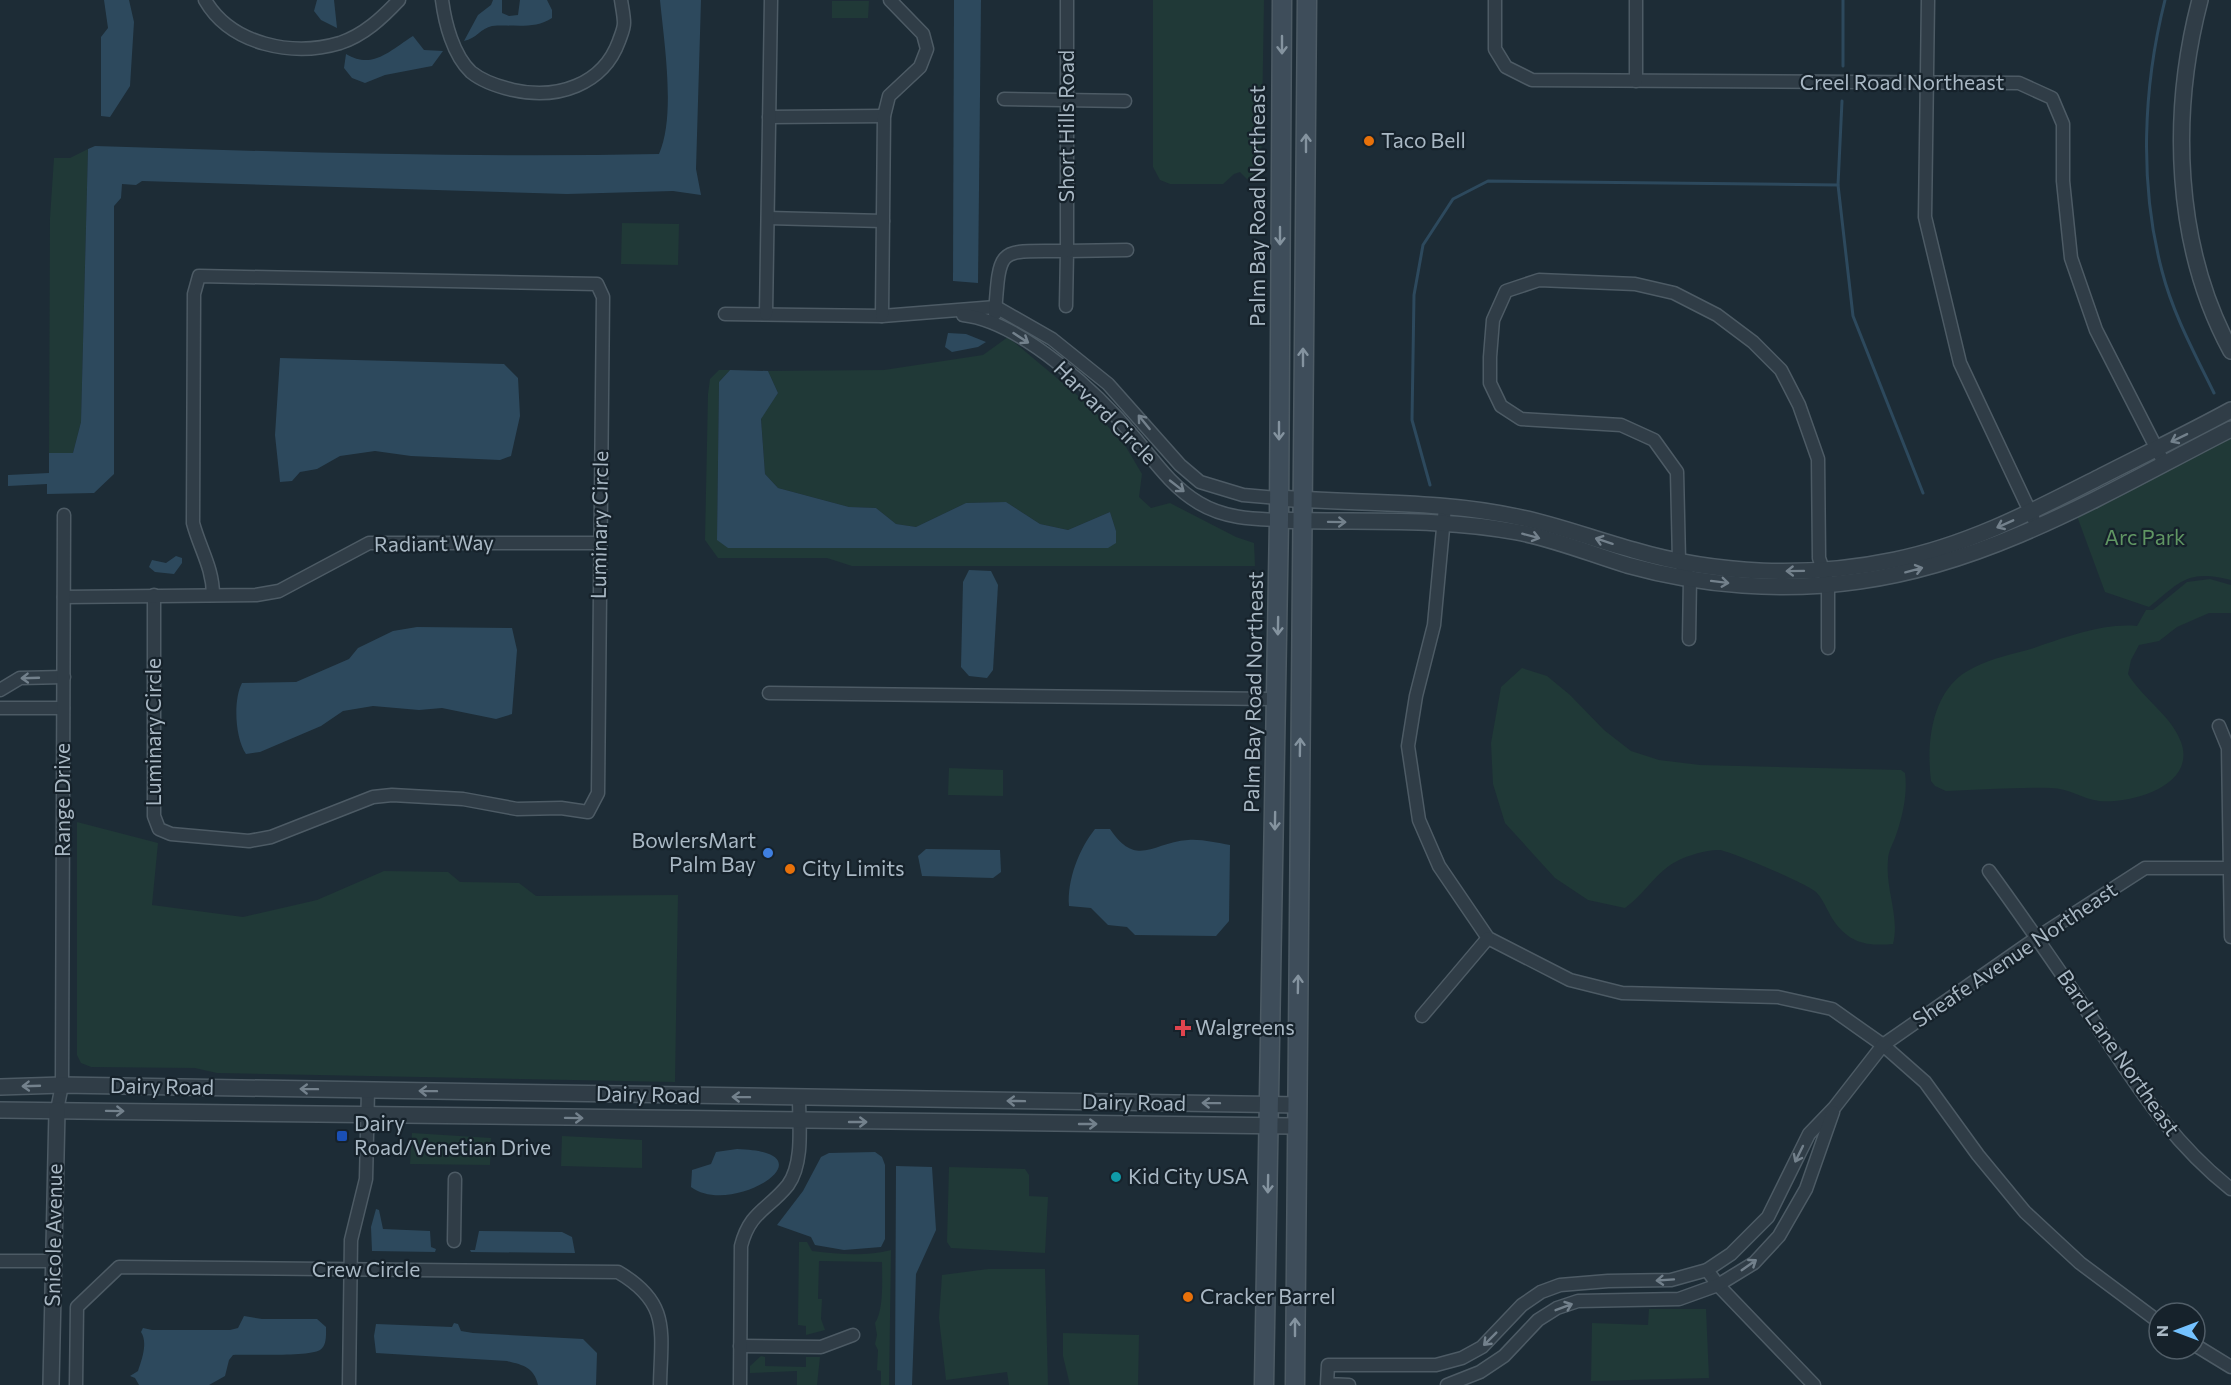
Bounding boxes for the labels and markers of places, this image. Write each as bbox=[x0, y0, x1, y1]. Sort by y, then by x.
place label: Taco Bell bbox=[1381, 127, 1466, 152]
marker: Taco Bell bbox=[1362, 134, 1376, 148]
place label: BowlersMart Palm Bay bbox=[632, 827, 756, 876]
marker: BowlersMart Palm Bay bbox=[761, 846, 775, 860]
place label: City Limits bbox=[802, 855, 905, 880]
marker: City Limits bbox=[783, 862, 797, 876]
place label: Walgreens bbox=[1195, 1014, 1295, 1039]
marker: Walgreens bbox=[1176, 1021, 1190, 1035]
place label: Dairy Road/Venetian Drive bbox=[354, 1110, 551, 1159]
marker: Dairy Road/Venetian Drive bbox=[335, 1129, 349, 1143]
place label: Kid City USA bbox=[1128, 1163, 1249, 1188]
marker: Kid City USA bbox=[1109, 1170, 1123, 1184]
place label: Cracker Barrel bbox=[1200, 1283, 1336, 1308]
marker: Cracker Barrel bbox=[1181, 1290, 1195, 1304]

